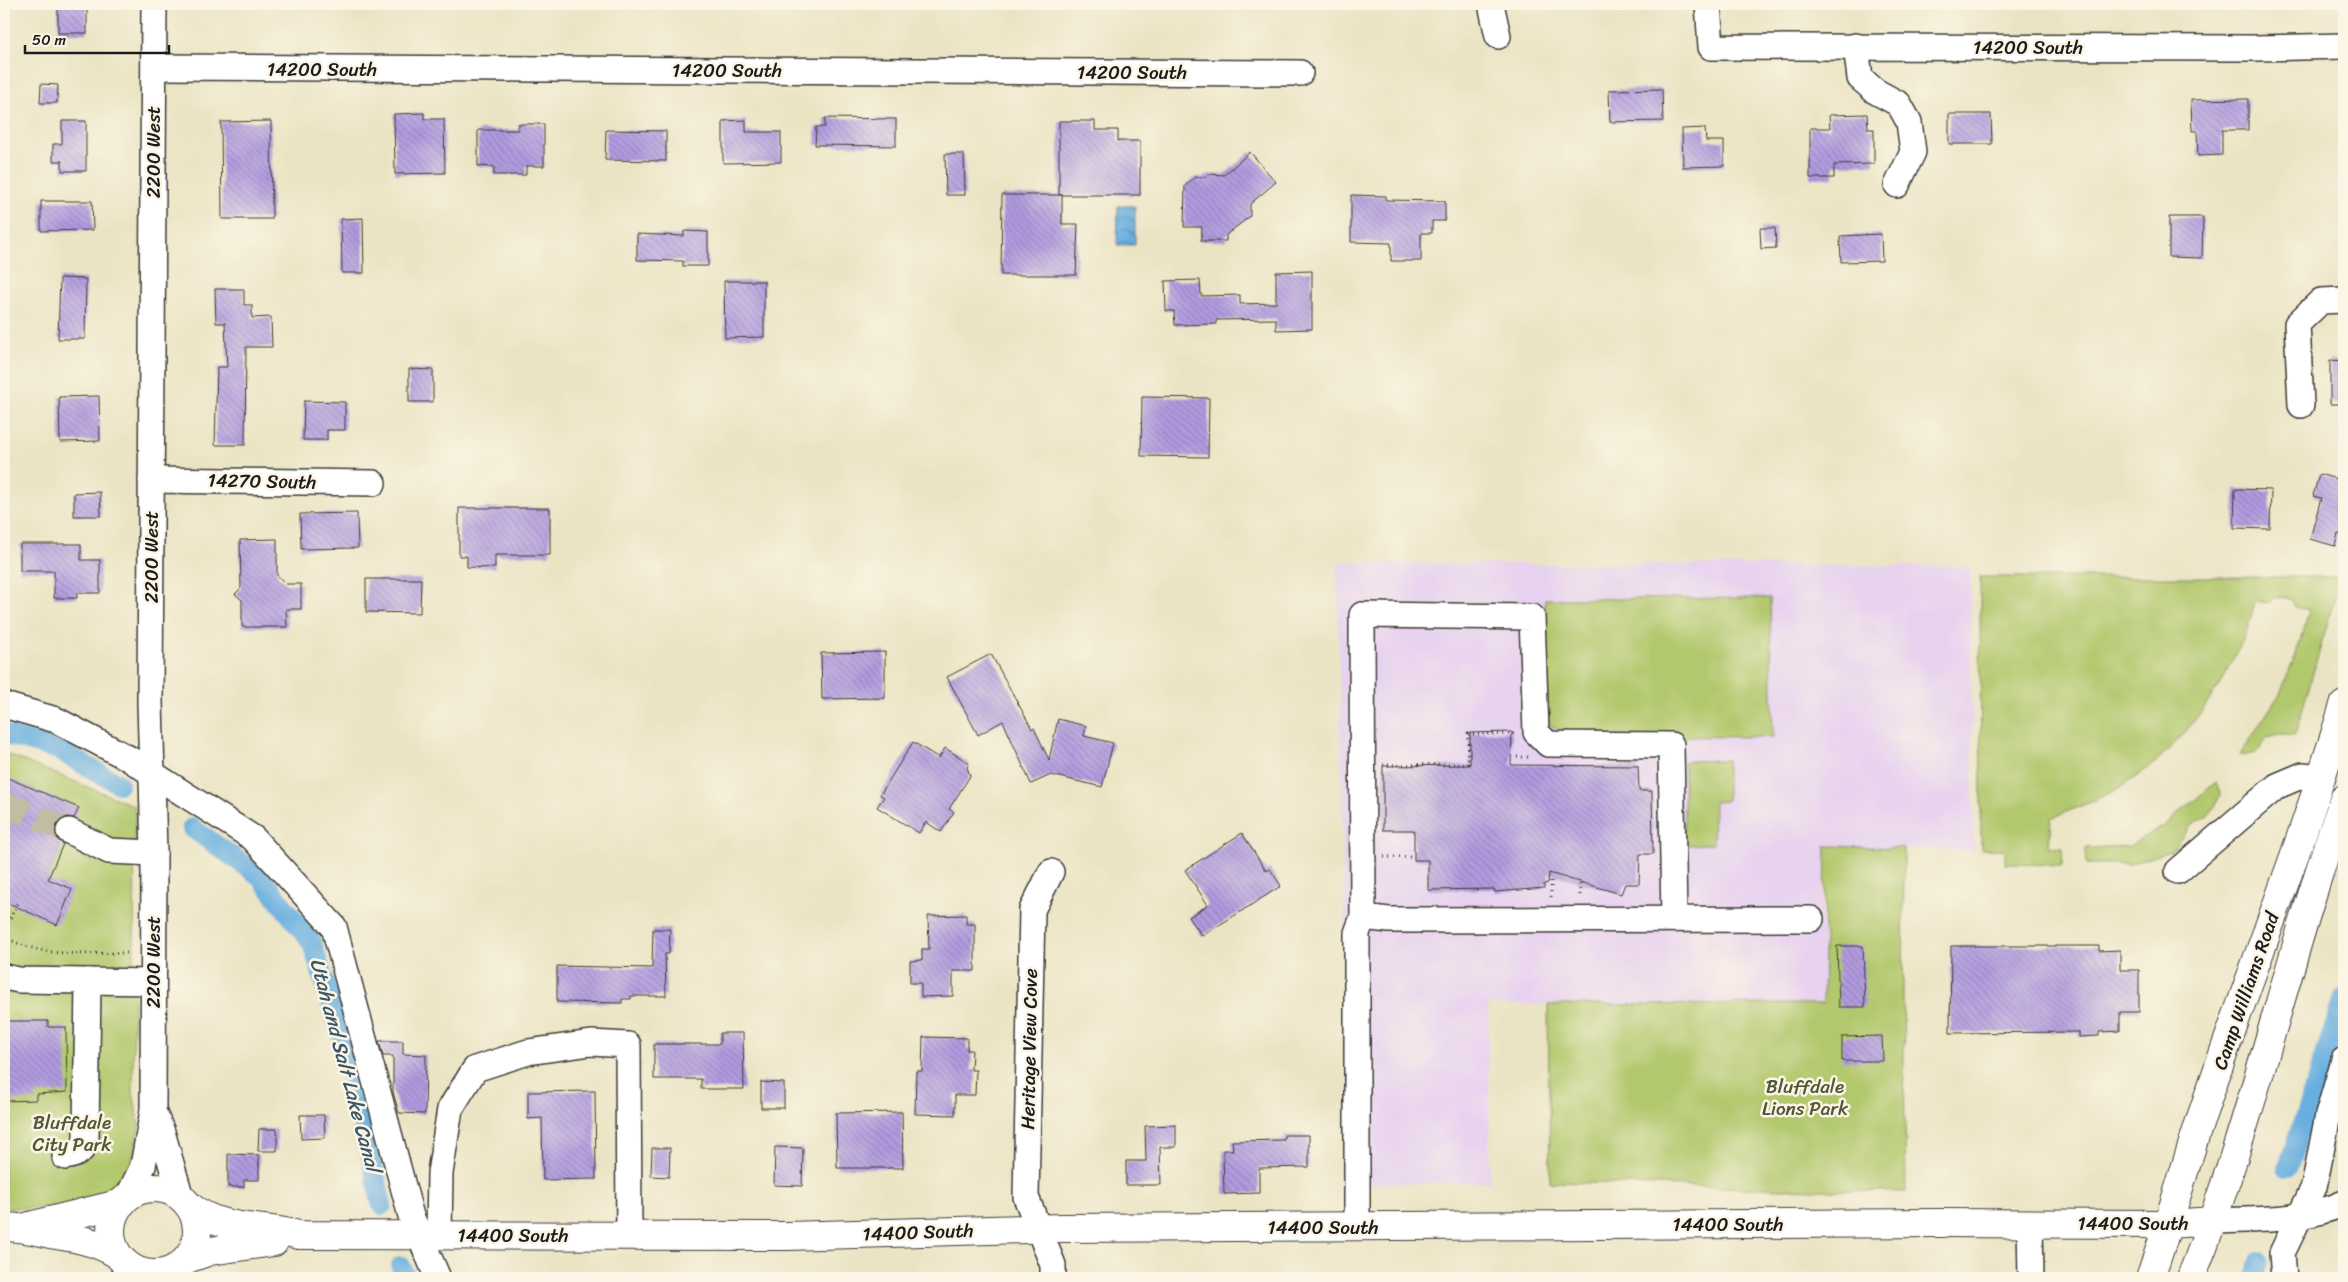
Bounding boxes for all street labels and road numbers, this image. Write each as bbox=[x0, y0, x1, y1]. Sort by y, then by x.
street label: 14200 South bbox=[1973, 31, 2083, 64]
street label: 14200 South bbox=[267, 53, 377, 86]
street label: 14200 South bbox=[672, 54, 782, 87]
street label: 14200 South bbox=[1077, 56, 1187, 89]
street label: 2200 West bbox=[137, 106, 170, 198]
street label: 14270 South bbox=[207, 464, 317, 498]
street label: 2200 West bbox=[135, 511, 168, 603]
street label: Camp Williams Road bbox=[2204, 906, 2289, 1074]
street label: 2200 West bbox=[137, 916, 170, 1008]
street label: Heritage View Cove bbox=[1011, 968, 1047, 1130]
street label: 14400 South bbox=[2078, 1207, 2188, 1240]
street label: 14400 South bbox=[1673, 1208, 1783, 1241]
street label: 14400 South bbox=[1268, 1211, 1378, 1244]
street label: 14400 South bbox=[862, 1214, 974, 1250]
street label: 14400 South bbox=[458, 1219, 568, 1252]

